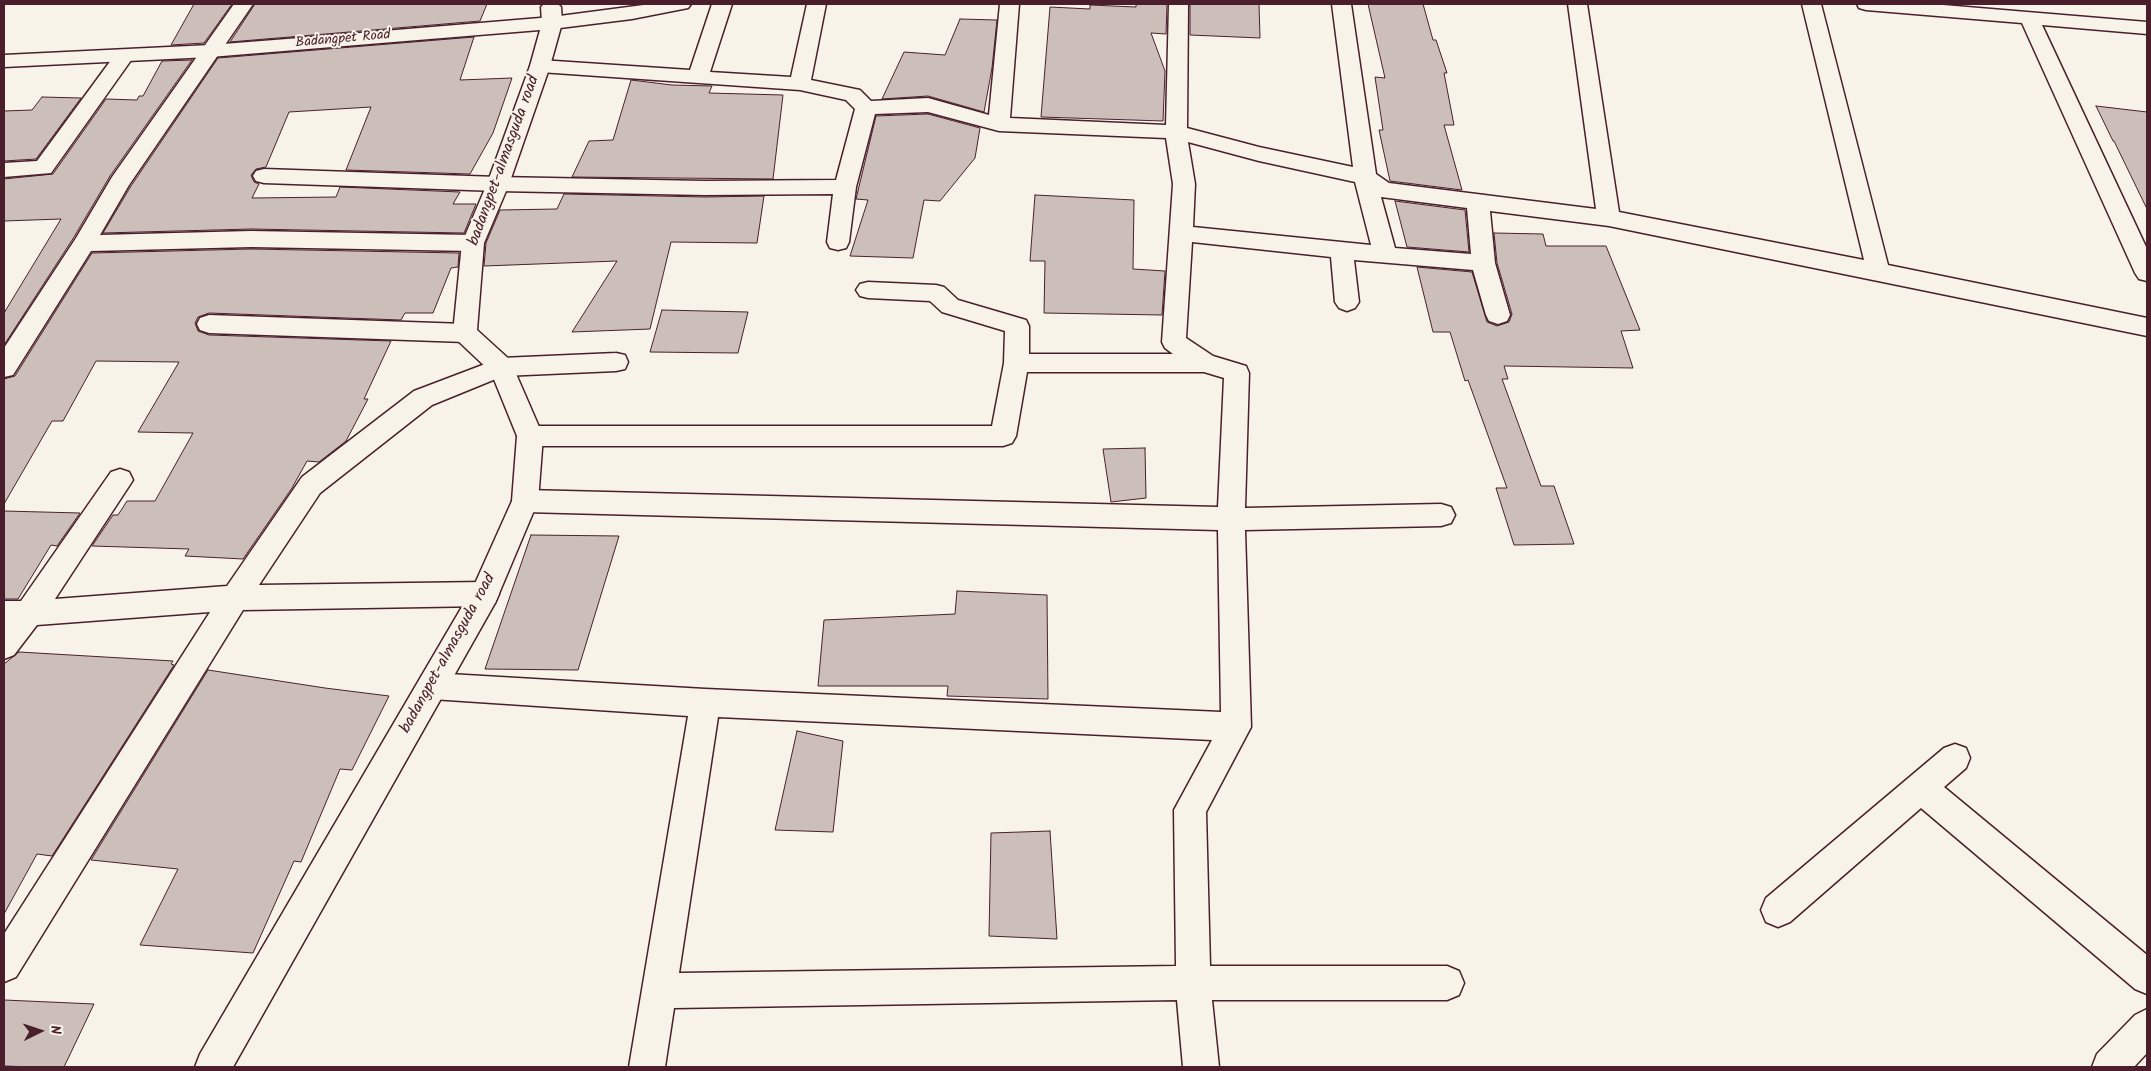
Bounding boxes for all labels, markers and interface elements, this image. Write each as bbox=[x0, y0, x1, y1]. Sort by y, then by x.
street label: Badangpet Road bbox=[295, 27, 391, 53]
street label: badangpet-almasguda road bbox=[465, 73, 545, 249]
street label: badangpet-almasguda road bbox=[397, 571, 501, 737]
north arrow bbox=[15, 1006, 65, 1056]
text: N bbox=[44, 1025, 66, 1035]

